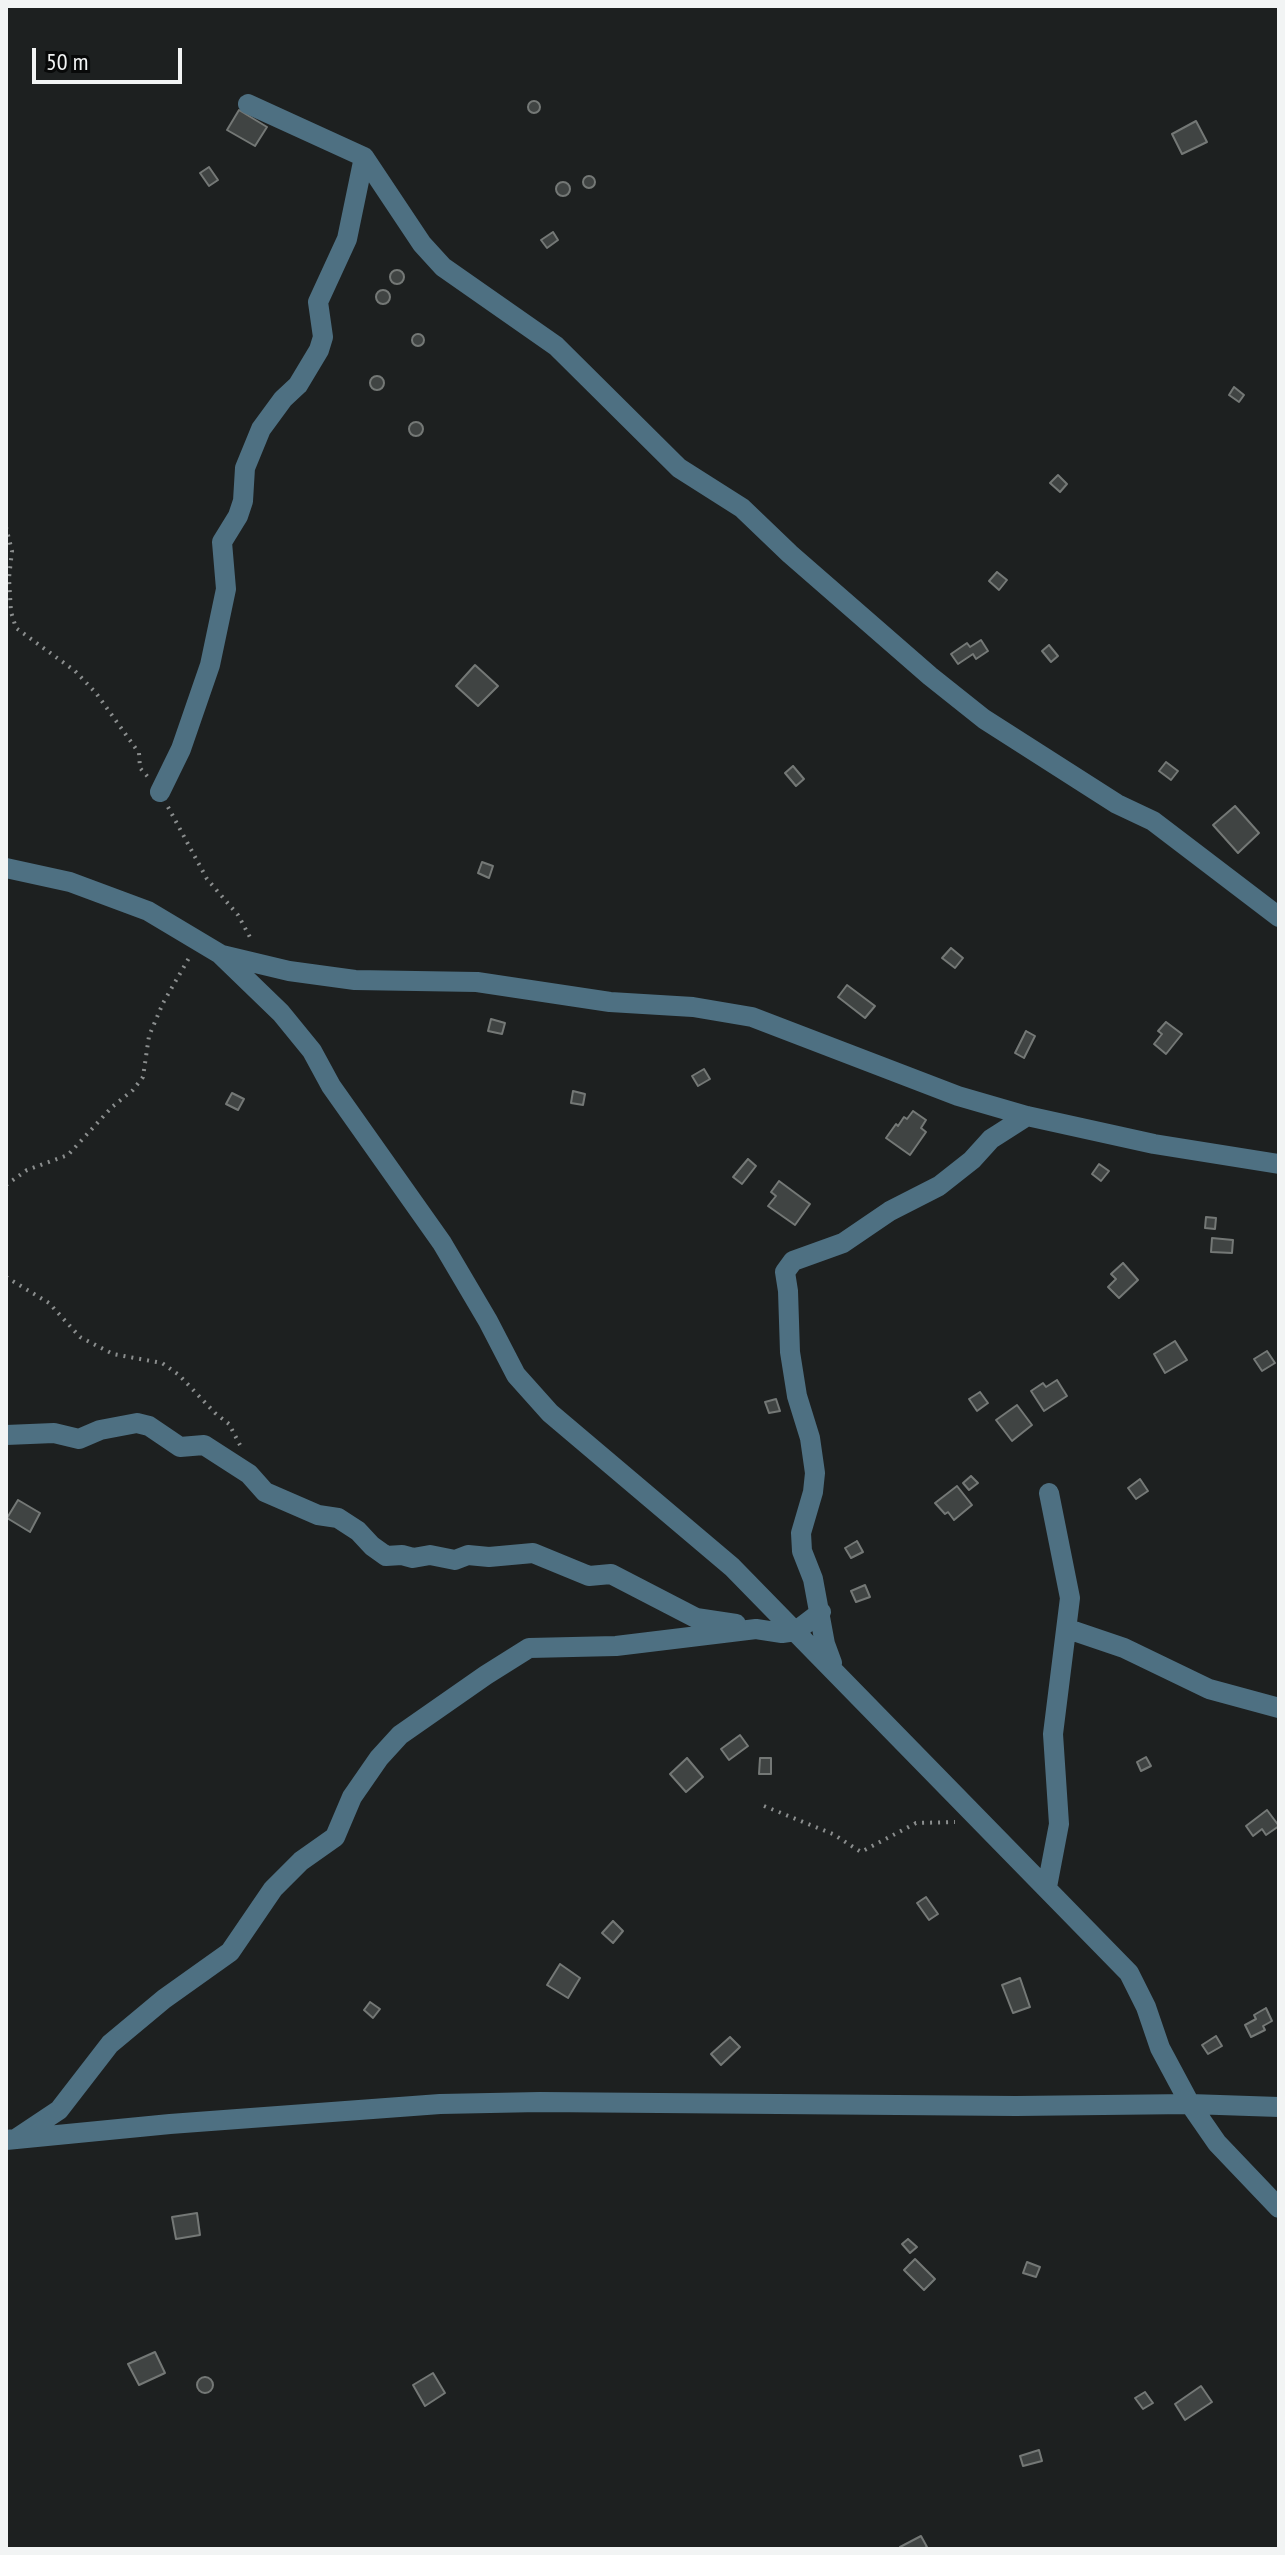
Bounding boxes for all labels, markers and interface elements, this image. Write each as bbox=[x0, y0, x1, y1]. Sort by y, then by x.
scale bar bbox=[36, 32, 186, 82]
text: 50 m bbox=[46, 46, 88, 77]

